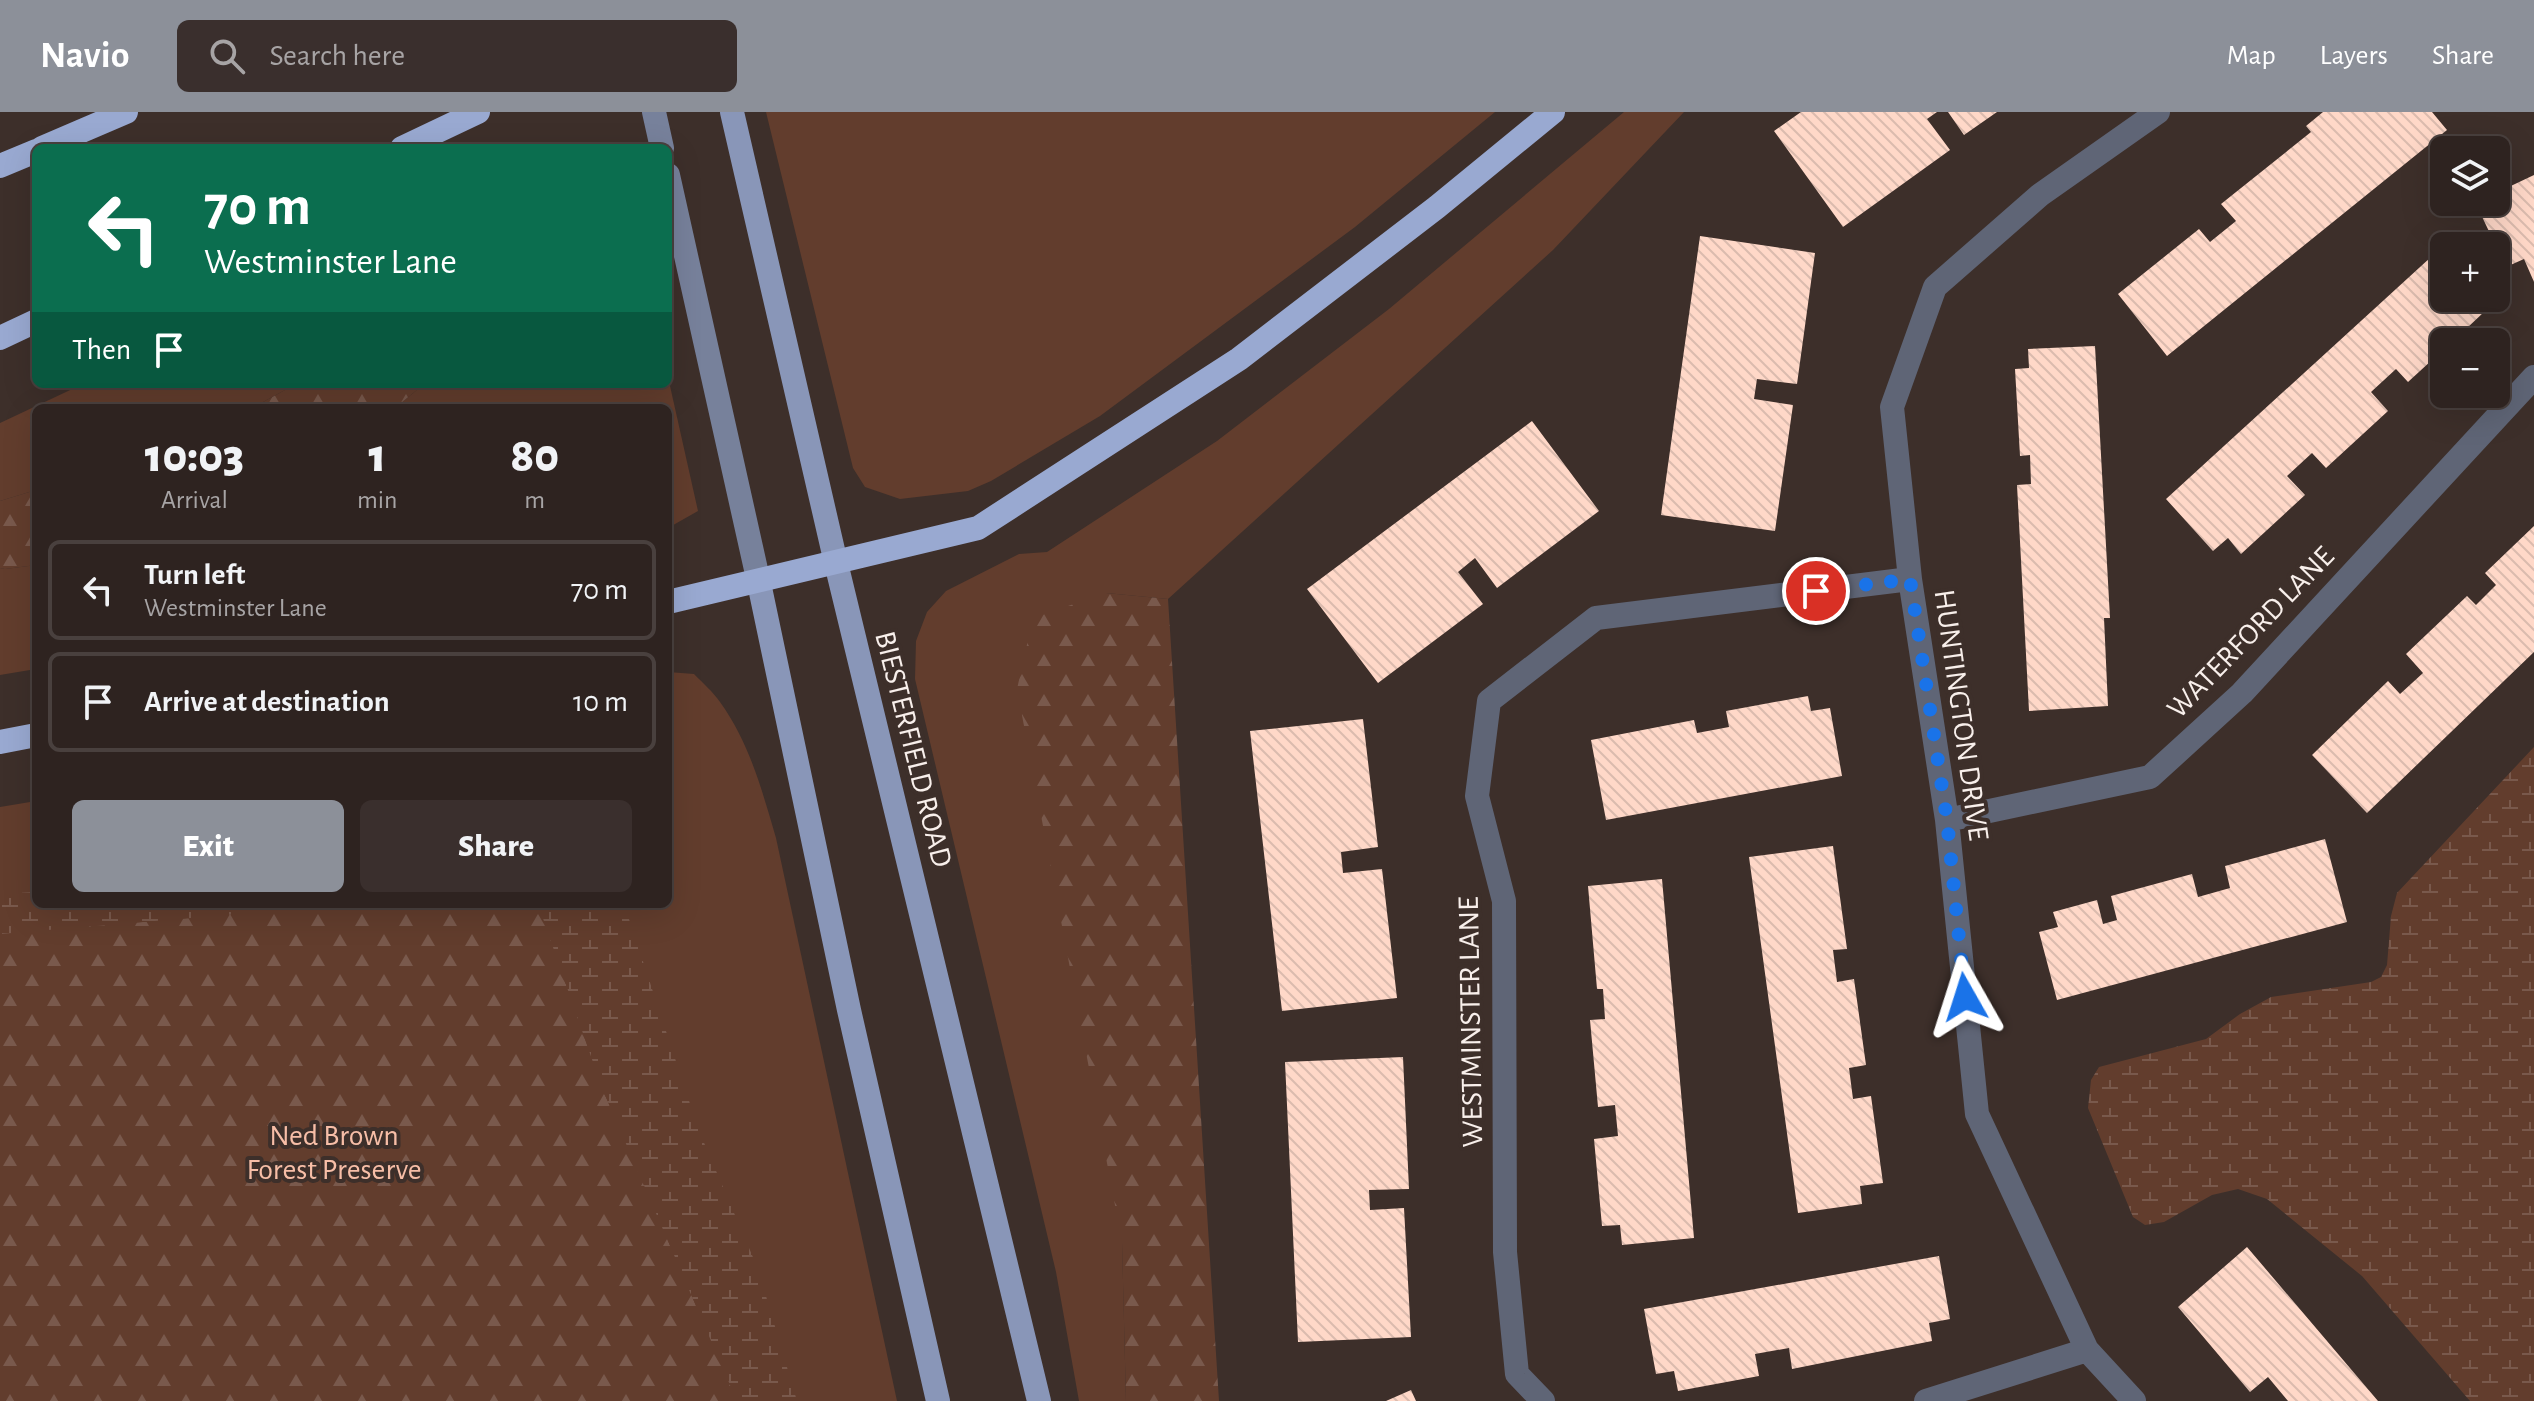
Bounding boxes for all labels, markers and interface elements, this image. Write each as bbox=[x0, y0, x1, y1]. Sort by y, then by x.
search box bbox=[177, 20, 737, 92]
icon: search bbox=[205, 34, 249, 78]
text: Navio bbox=[40, 37, 129, 75]
text: Search here bbox=[269, 41, 405, 71]
text: Map bbox=[2227, 42, 2276, 70]
text: Layers bbox=[2320, 42, 2388, 70]
text: Share bbox=[2432, 42, 2494, 70]
map controls bbox=[2430, 136, 2510, 408]
button: layers bbox=[2430, 136, 2510, 216]
icon: left bbox=[72, 176, 176, 280]
text: 70 m bbox=[204, 179, 311, 235]
button: + bbox=[2430, 232, 2510, 312]
text: Westminster Lane bbox=[204, 244, 457, 280]
icon: arrive bbox=[147, 328, 191, 372]
button: − bbox=[2430, 328, 2510, 408]
text: Then bbox=[72, 335, 131, 365]
text: 10:03 bbox=[145, 433, 244, 481]
text: 1 bbox=[368, 433, 386, 481]
text: 80 bbox=[510, 433, 559, 481]
text: Arrival bbox=[161, 487, 228, 513]
text: min bbox=[357, 487, 397, 513]
text: m bbox=[524, 487, 545, 513]
street label: WATERFORD LANE bbox=[2162, 541, 2340, 724]
pin bbox=[1782, 557, 1850, 625]
text: Turn left bbox=[144, 560, 245, 590]
icon: left bbox=[76, 568, 120, 612]
icon: arrive bbox=[1794, 569, 1838, 613]
text: 70 m bbox=[571, 575, 628, 605]
street label: HUNTINGTON DRIVE bbox=[1929, 588, 1993, 843]
text: Westminster Lane bbox=[144, 595, 327, 621]
street label: BIESTERFIELD ROAD bbox=[869, 628, 957, 870]
icon: arrive bbox=[76, 680, 120, 724]
text: Arrive at destination bbox=[144, 687, 390, 717]
text: 10 m bbox=[573, 687, 628, 717]
button: Exit bbox=[72, 800, 344, 892]
button: Share bbox=[360, 800, 632, 892]
street label: WESTMINSTER LANE bbox=[1454, 896, 1488, 1148]
position arrow bbox=[1923, 955, 2007, 1039]
park label: Ned Brown Forest Preserve bbox=[246, 1121, 422, 1185]

